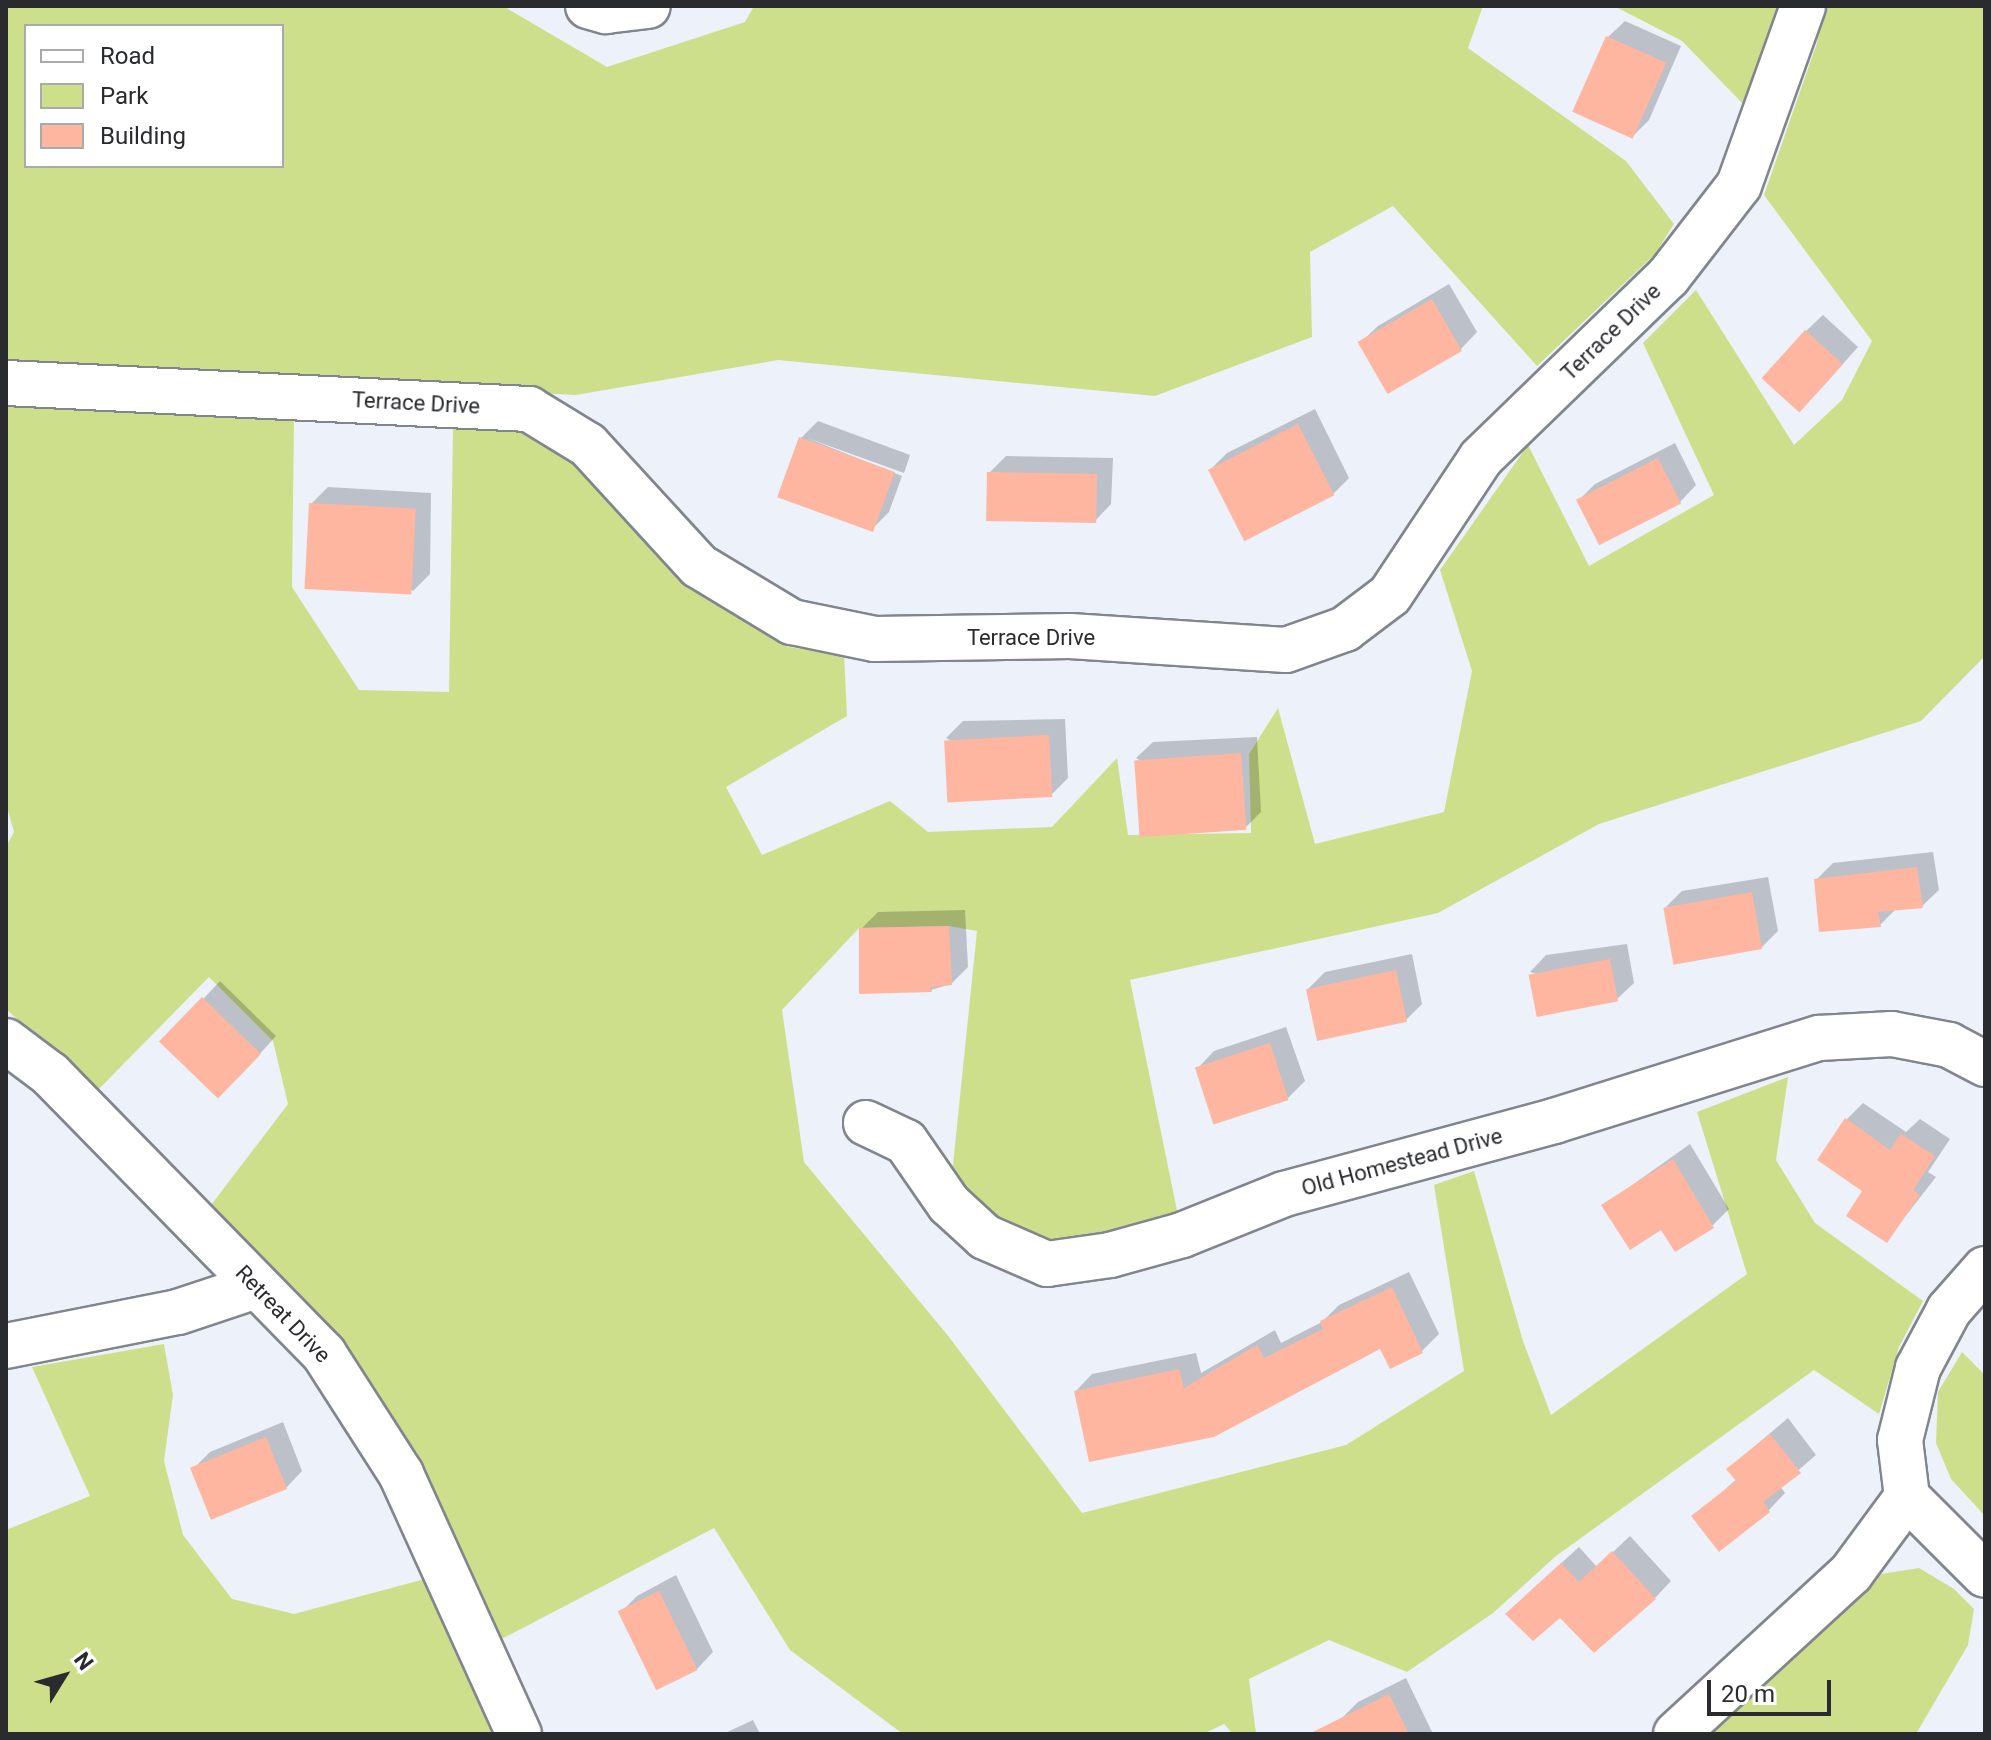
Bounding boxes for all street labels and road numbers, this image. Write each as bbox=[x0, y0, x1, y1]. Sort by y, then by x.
street label: Terrace Drive bbox=[1556, 278, 1666, 386]
street label: Terrace Drive bbox=[351, 386, 481, 420]
street label: Terrace Drive bbox=[967, 625, 1095, 651]
street label: Old Homestead Drive bbox=[1299, 1122, 1505, 1202]
street label: Retreat Drive bbox=[230, 1260, 336, 1368]

